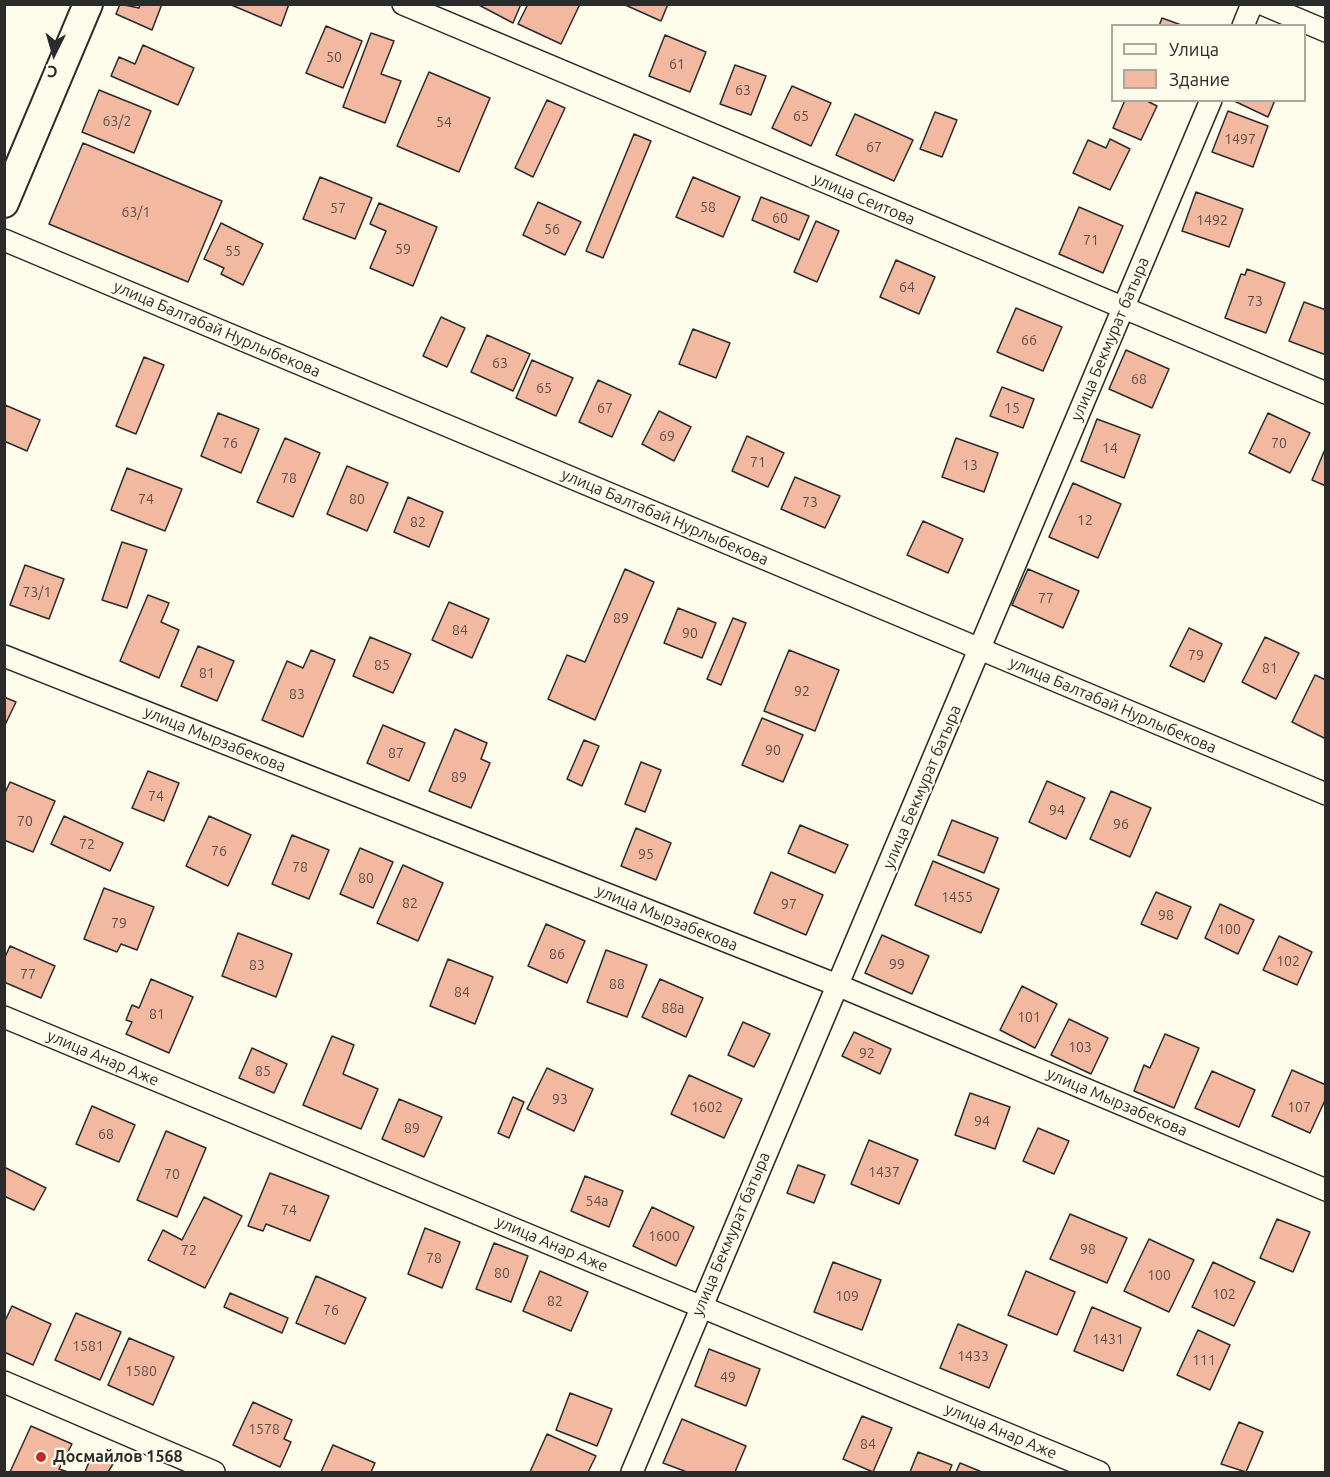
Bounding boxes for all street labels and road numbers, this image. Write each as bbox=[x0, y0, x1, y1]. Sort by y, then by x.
street label: улица Сеитова bbox=[810, 169, 918, 229]
street label: улица Бекмурат батыра bbox=[1067, 254, 1153, 424]
street label: улица Балтабай Нурлыбекова bbox=[111, 277, 323, 381]
street label: улица Балтабай Нурлыбекова bbox=[559, 465, 771, 569]
street label: улица Балтабай Нурлыбекова bbox=[1007, 653, 1219, 757]
street label: улица Мырзабекова bbox=[141, 702, 289, 776]
street label: улица Бекмурат батыра bbox=[879, 702, 965, 872]
street label: улица Мырзабекова bbox=[593, 881, 741, 955]
street label: улица Анар Аже bbox=[44, 1026, 162, 1090]
street label: улица Мырзабекова bbox=[1044, 1064, 1190, 1140]
street label: улица Бекмурат батыра bbox=[688, 1149, 774, 1319]
street label: улица Анар Аже bbox=[493, 1212, 611, 1276]
street label: улица Анар Аже bbox=[942, 1399, 1060, 1463]

